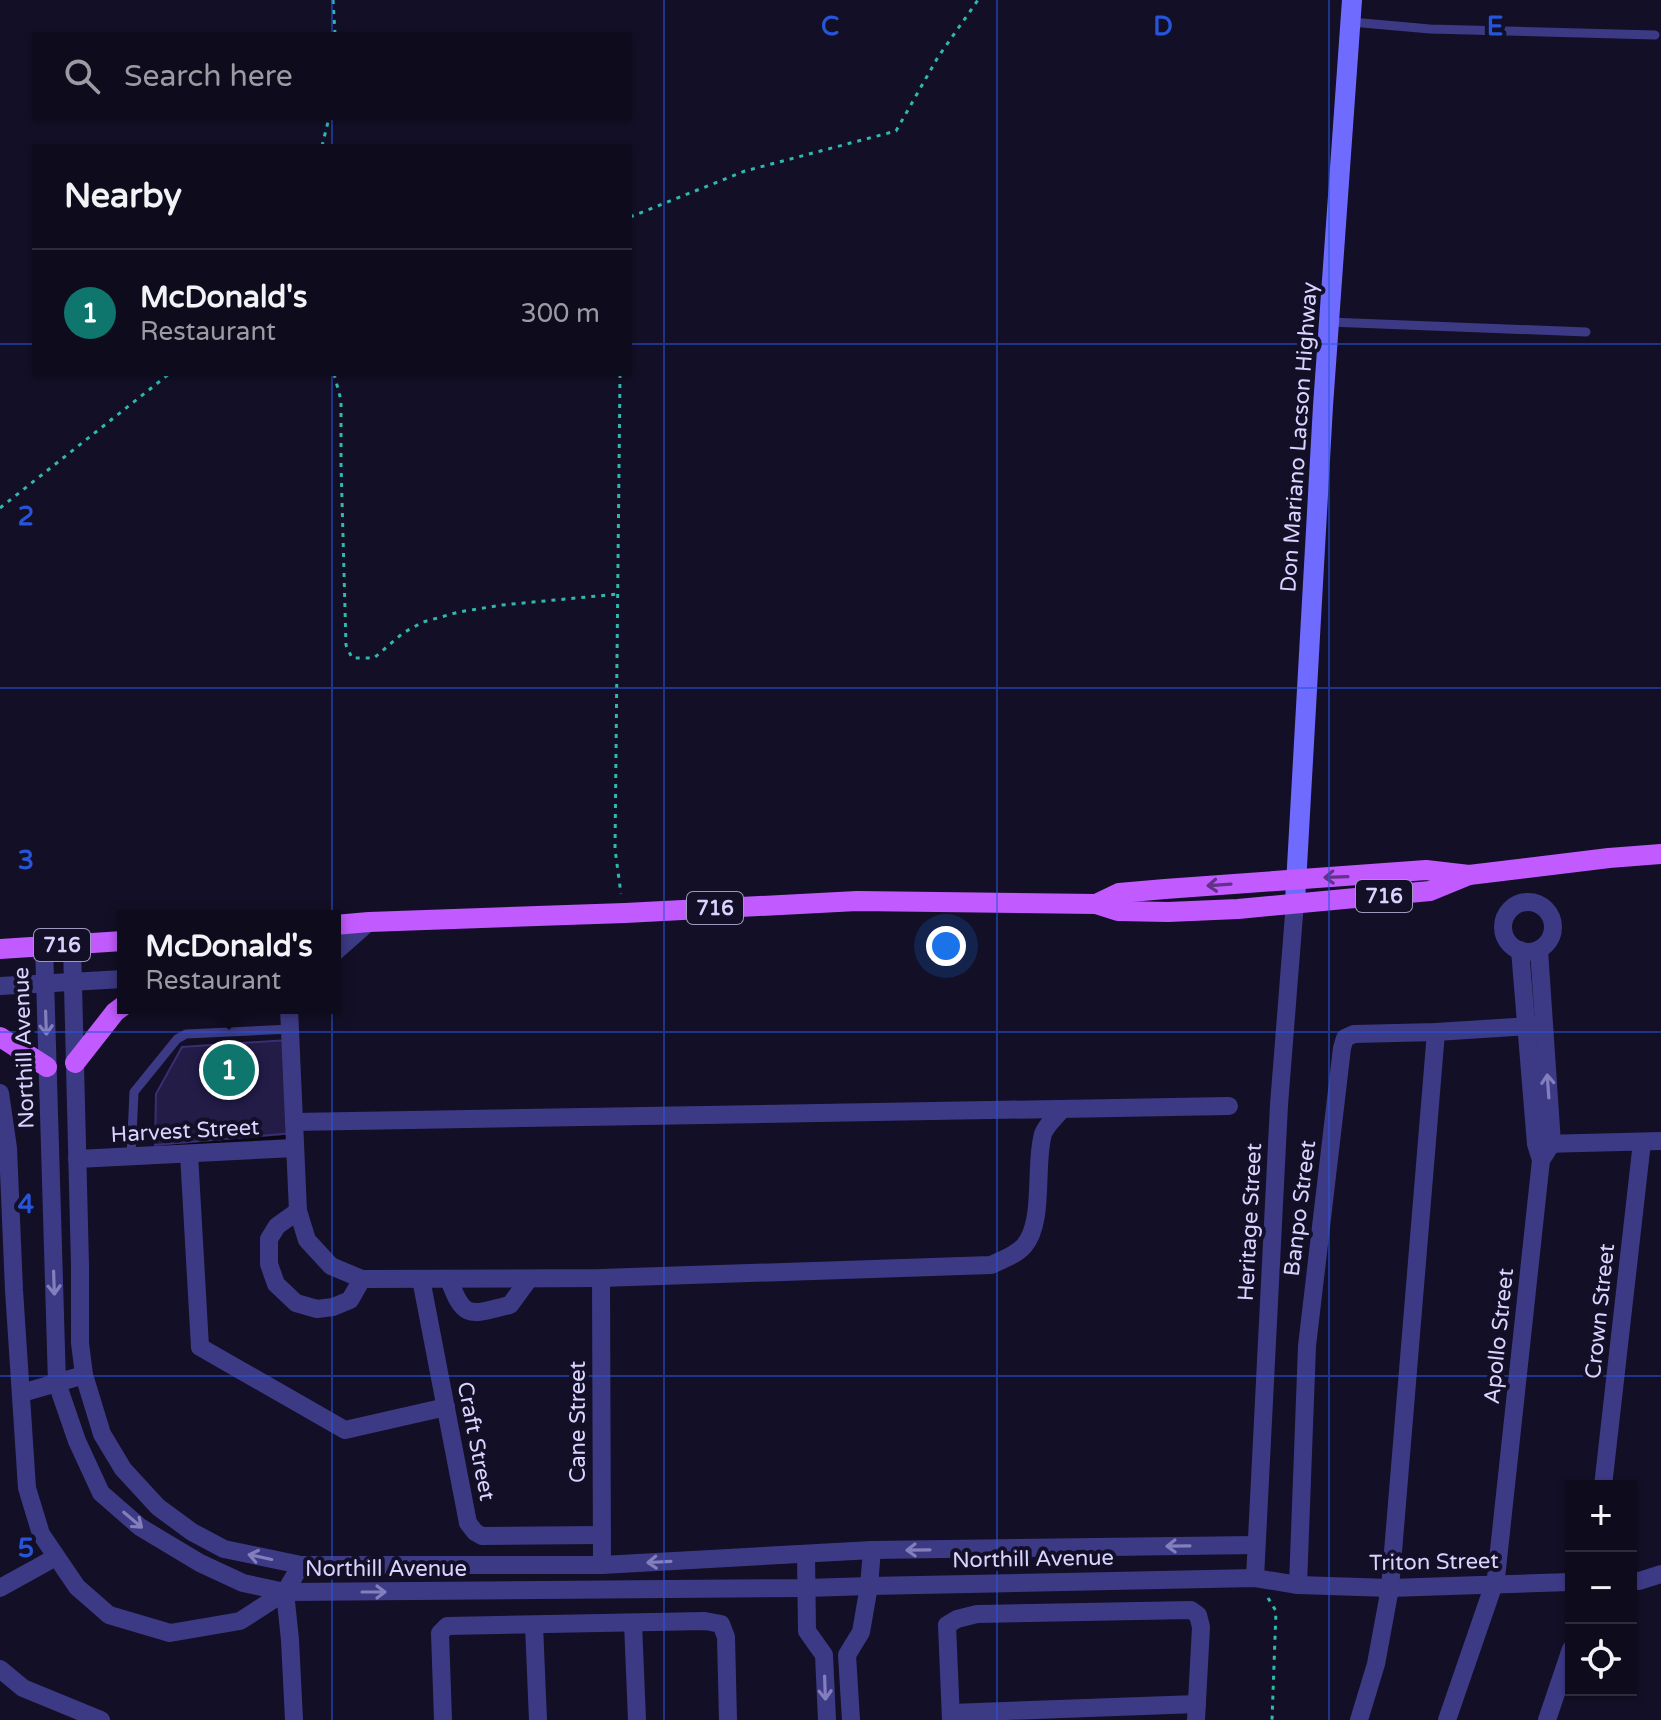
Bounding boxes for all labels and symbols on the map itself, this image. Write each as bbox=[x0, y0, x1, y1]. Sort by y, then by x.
text: C bbox=[821, 11, 839, 42]
text: D bbox=[1153, 11, 1173, 42]
text: E bbox=[1487, 11, 1503, 42]
street label: Don Mariano Lacson Highway bbox=[1275, 281, 1323, 593]
text: 2 bbox=[18, 501, 34, 532]
text: 3 bbox=[18, 845, 34, 876]
one-way arrow bbox=[1323, 869, 1350, 885]
one-way arrow bbox=[1206, 878, 1233, 893]
road number: 716 bbox=[1356, 880, 1412, 912]
road number: 716 bbox=[687, 892, 743, 924]
your location bbox=[926, 926, 966, 966]
road number: 716 bbox=[34, 929, 90, 961]
street label: Northill Avenue bbox=[8, 967, 40, 1129]
one-way arrow bbox=[38, 1009, 54, 1036]
pin: 1 bbox=[203, 1040, 255, 1100]
one-way arrow bbox=[1540, 1073, 1555, 1100]
street label: Harvest Street bbox=[110, 1114, 260, 1148]
street label: Banpo Street bbox=[1279, 1139, 1321, 1278]
street label: Heritage Street bbox=[1233, 1142, 1267, 1302]
text: 4 bbox=[18, 1189, 34, 1220]
street label: Crown Street bbox=[1580, 1242, 1620, 1380]
street label: Apollo Street bbox=[1479, 1267, 1519, 1405]
one-way arrow bbox=[46, 1269, 61, 1296]
street label: Cane Street bbox=[565, 1361, 591, 1483]
street label: Craft Street bbox=[452, 1379, 500, 1503]
one-way arrow bbox=[122, 1511, 142, 1529]
text: 5 bbox=[18, 1533, 34, 1564]
one-way arrow bbox=[1165, 1539, 1192, 1554]
one-way arrow bbox=[905, 1542, 932, 1558]
street label: Northill Avenue bbox=[952, 1545, 1114, 1573]
street label: Triton Street bbox=[1369, 1548, 1499, 1576]
one-way arrow bbox=[247, 1549, 273, 1564]
one-way arrow bbox=[646, 1555, 673, 1570]
street label: Northill Avenue bbox=[305, 1556, 467, 1582]
one-way arrow bbox=[360, 1584, 387, 1600]
one-way arrow bbox=[818, 1674, 833, 1701]

